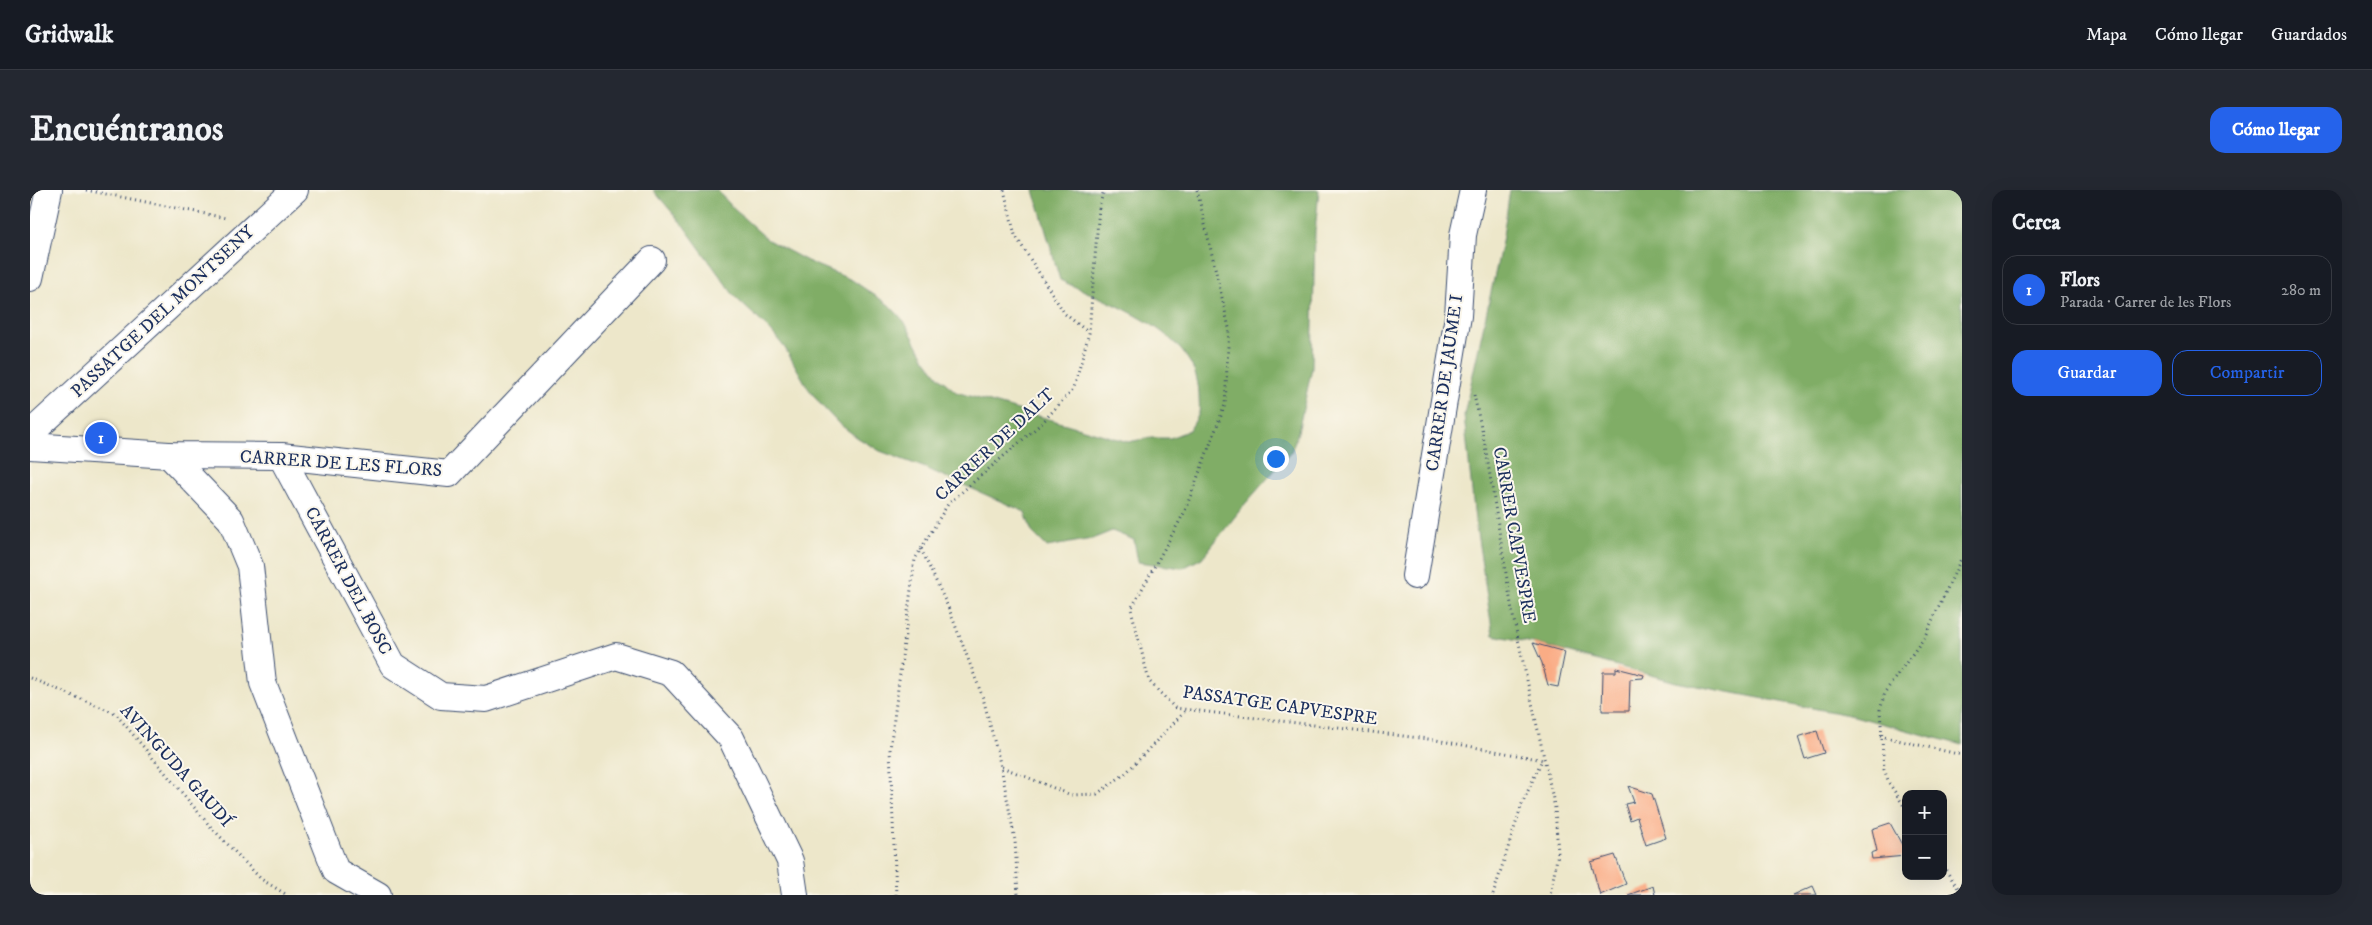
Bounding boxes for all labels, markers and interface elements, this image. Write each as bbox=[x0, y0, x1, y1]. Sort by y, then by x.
text: Gridwalk bbox=[25, 20, 113, 50]
text: Mapa bbox=[2086, 24, 2127, 46]
text: Cómo llegar bbox=[2155, 24, 2243, 46]
text: Guardados bbox=[2271, 24, 2347, 46]
button: Cómo llegar bbox=[2210, 107, 2342, 153]
text: Encuéntranos bbox=[30, 108, 224, 152]
text: Cerca bbox=[2012, 210, 2060, 236]
street label: PASSATGE DEL MONTSENY bbox=[67, 221, 260, 403]
text: Flors bbox=[2060, 269, 2100, 292]
text: 1 bbox=[2026, 280, 2032, 300]
text: 280 m bbox=[2281, 280, 2321, 300]
text: Parada · Carrer de les Flors bbox=[2060, 292, 2231, 312]
street label: CARRER DE JAUME I bbox=[1422, 293, 1468, 473]
button: Guardar bbox=[2012, 350, 2162, 396]
button: Compartir bbox=[2172, 350, 2322, 396]
street label: CARRER DE DALT bbox=[931, 384, 1060, 506]
pin: 1 bbox=[85, 419, 117, 457]
street label: CARRER CAPVESPRE bbox=[1488, 445, 1540, 625]
street label: CARRER DE LES FLORS bbox=[239, 446, 443, 482]
your location bbox=[1263, 446, 1289, 472]
street label: CARRER DEL BOSC bbox=[300, 503, 396, 659]
street label: PASSATGE CAPVESPRE bbox=[1181, 681, 1379, 731]
street label: AVINGUDA GAUDÍ bbox=[115, 699, 239, 833]
map controls bbox=[1902, 790, 1947, 880]
button: + bbox=[1902, 790, 1947, 835]
button: − bbox=[1902, 835, 1947, 880]

